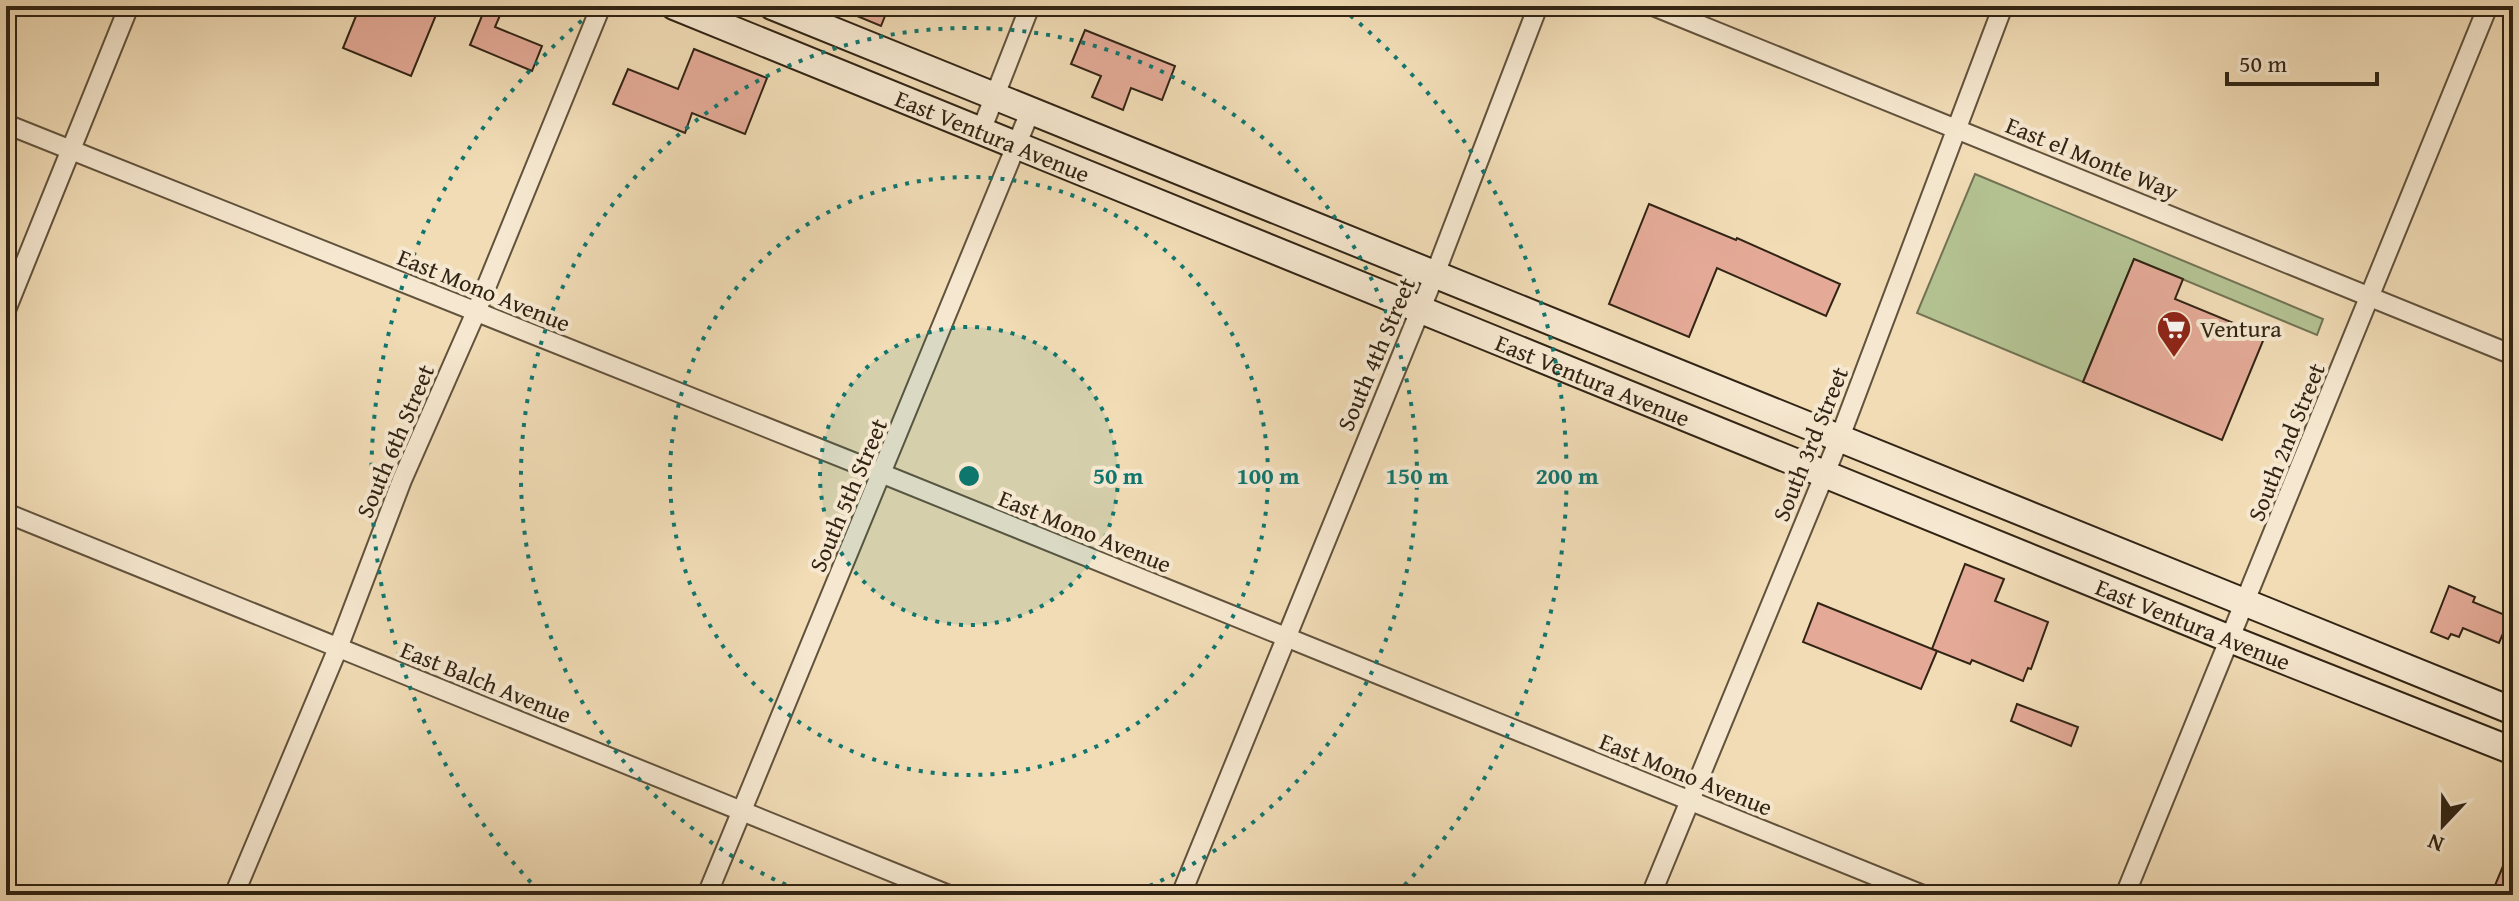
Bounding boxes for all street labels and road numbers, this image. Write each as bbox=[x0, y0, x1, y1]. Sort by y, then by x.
street label: East Ventura Avenue bbox=[890, 80, 1095, 191]
street label: East el Monte Way bbox=[2000, 107, 2184, 209]
street label: East Mono Avenue bbox=[392, 239, 576, 341]
street label: South 4th Street bbox=[1328, 271, 1424, 436]
street label: East Ventura Avenue bbox=[1490, 325, 1696, 435]
street label: South 2nd Street bbox=[2238, 357, 2334, 526]
street label: South 6th Street bbox=[347, 358, 443, 523]
street label: South 3rd Street bbox=[1763, 361, 1857, 527]
street label: South 5th Street bbox=[800, 412, 896, 577]
street label: East Mono Avenue bbox=[993, 480, 1177, 582]
street label: East Ventura Avenue bbox=[2090, 569, 2296, 679]
street label: East Balch Avenue bbox=[395, 632, 577, 732]
street label: East Mono Avenue bbox=[1594, 723, 1778, 825]

